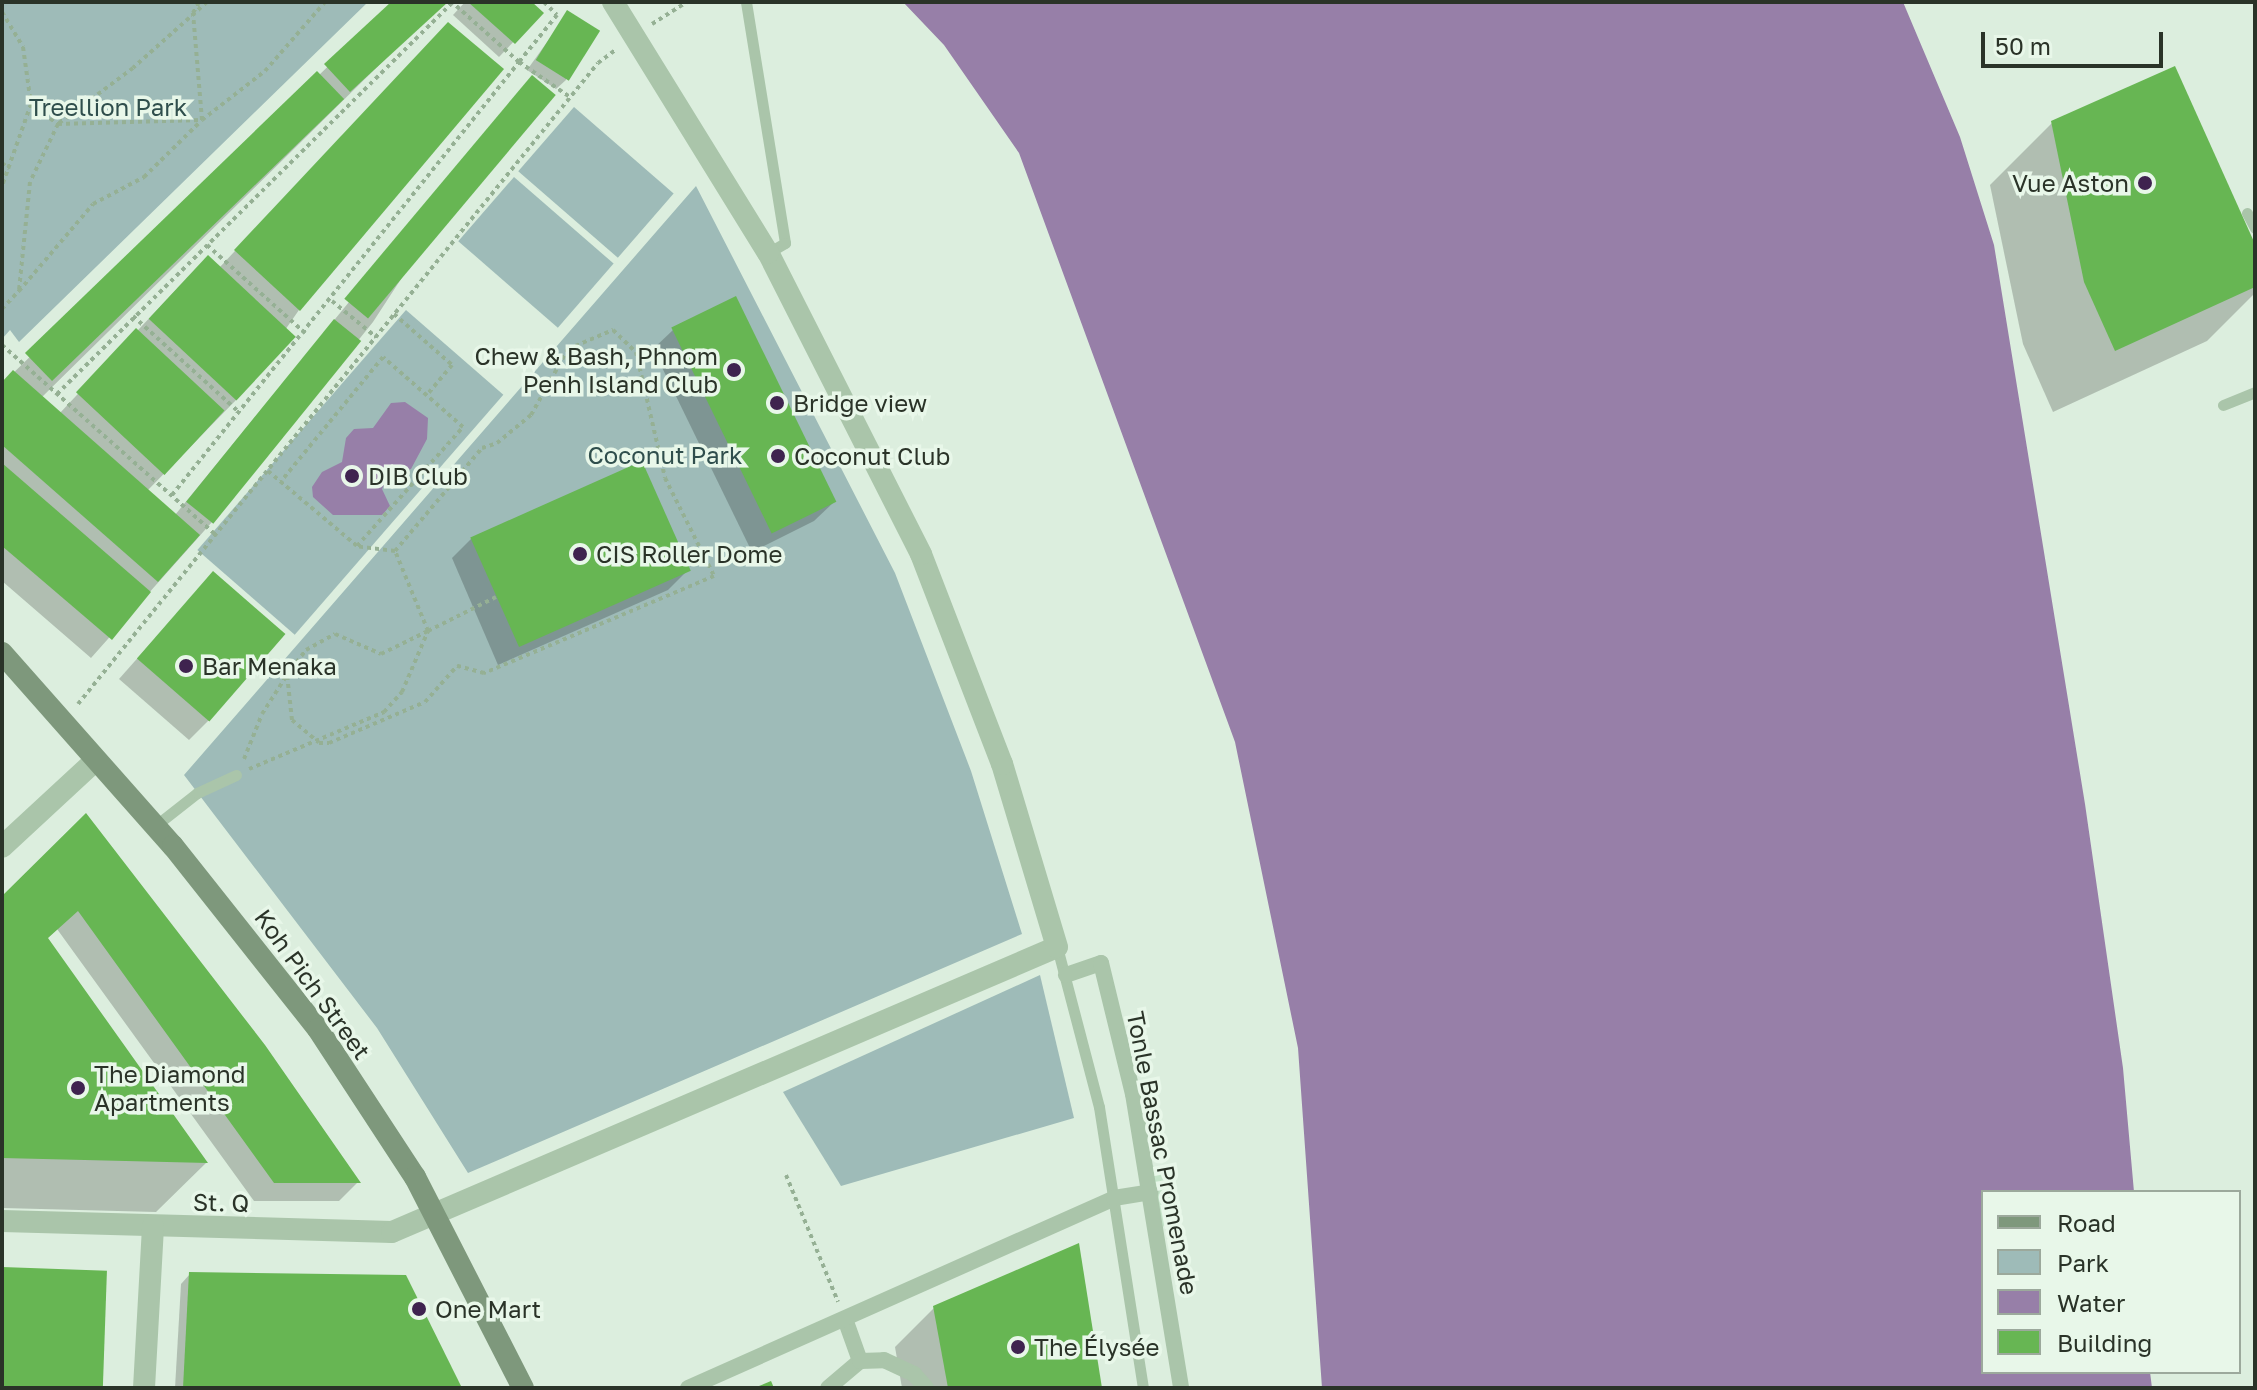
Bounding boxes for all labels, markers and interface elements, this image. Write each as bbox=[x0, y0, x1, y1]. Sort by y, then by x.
scale bar bbox=[1985, 16, 2167, 66]
text: 50 m bbox=[1995, 31, 2051, 60]
park label: Treellion Park bbox=[29, 93, 187, 121]
place label: Vue Aston bbox=[2012, 169, 2129, 197]
marker: Vue Aston bbox=[2136, 174, 2154, 192]
place label: Chew & Bash, Phnom Penh Island Club bbox=[475, 342, 718, 398]
marker: Chew & Bash, Phnom Penh Island Club bbox=[725, 361, 743, 379]
place label: Bridge view bbox=[793, 389, 927, 417]
marker: Bridge view bbox=[768, 394, 786, 412]
park label: Coconut Park bbox=[587, 441, 743, 469]
place label: Coconut Club bbox=[794, 442, 950, 470]
marker: Coconut Club bbox=[769, 447, 787, 465]
place label: DIB Club bbox=[368, 462, 468, 490]
marker: DIB Club bbox=[343, 467, 361, 485]
place label: CIS Roller Dome bbox=[596, 540, 782, 568]
marker: CIS Roller Dome bbox=[571, 545, 589, 563]
place label: Bar Menaka bbox=[202, 652, 337, 680]
marker: Bar Menaka bbox=[177, 657, 195, 675]
street label: Koh Pich Street bbox=[249, 903, 377, 1065]
street label: Tonle Bassac Promenade bbox=[1121, 1009, 1205, 1297]
place label: The Diamond Apartments bbox=[94, 1060, 246, 1116]
marker: The Diamond Apartments bbox=[69, 1079, 87, 1097]
street label: St. Q bbox=[193, 1187, 249, 1217]
legend bbox=[1981, 1190, 2241, 1374]
text: Road bbox=[2057, 1208, 2116, 1237]
text: Park bbox=[2057, 1248, 2109, 1277]
text: Water bbox=[2057, 1288, 2125, 1317]
place label: One Mart bbox=[435, 1295, 541, 1323]
marker: One Mart bbox=[410, 1300, 428, 1318]
text: Building bbox=[2057, 1328, 2152, 1357]
place label: The Élysée bbox=[1034, 1333, 1159, 1361]
marker: The Élysée bbox=[1009, 1338, 1027, 1356]

